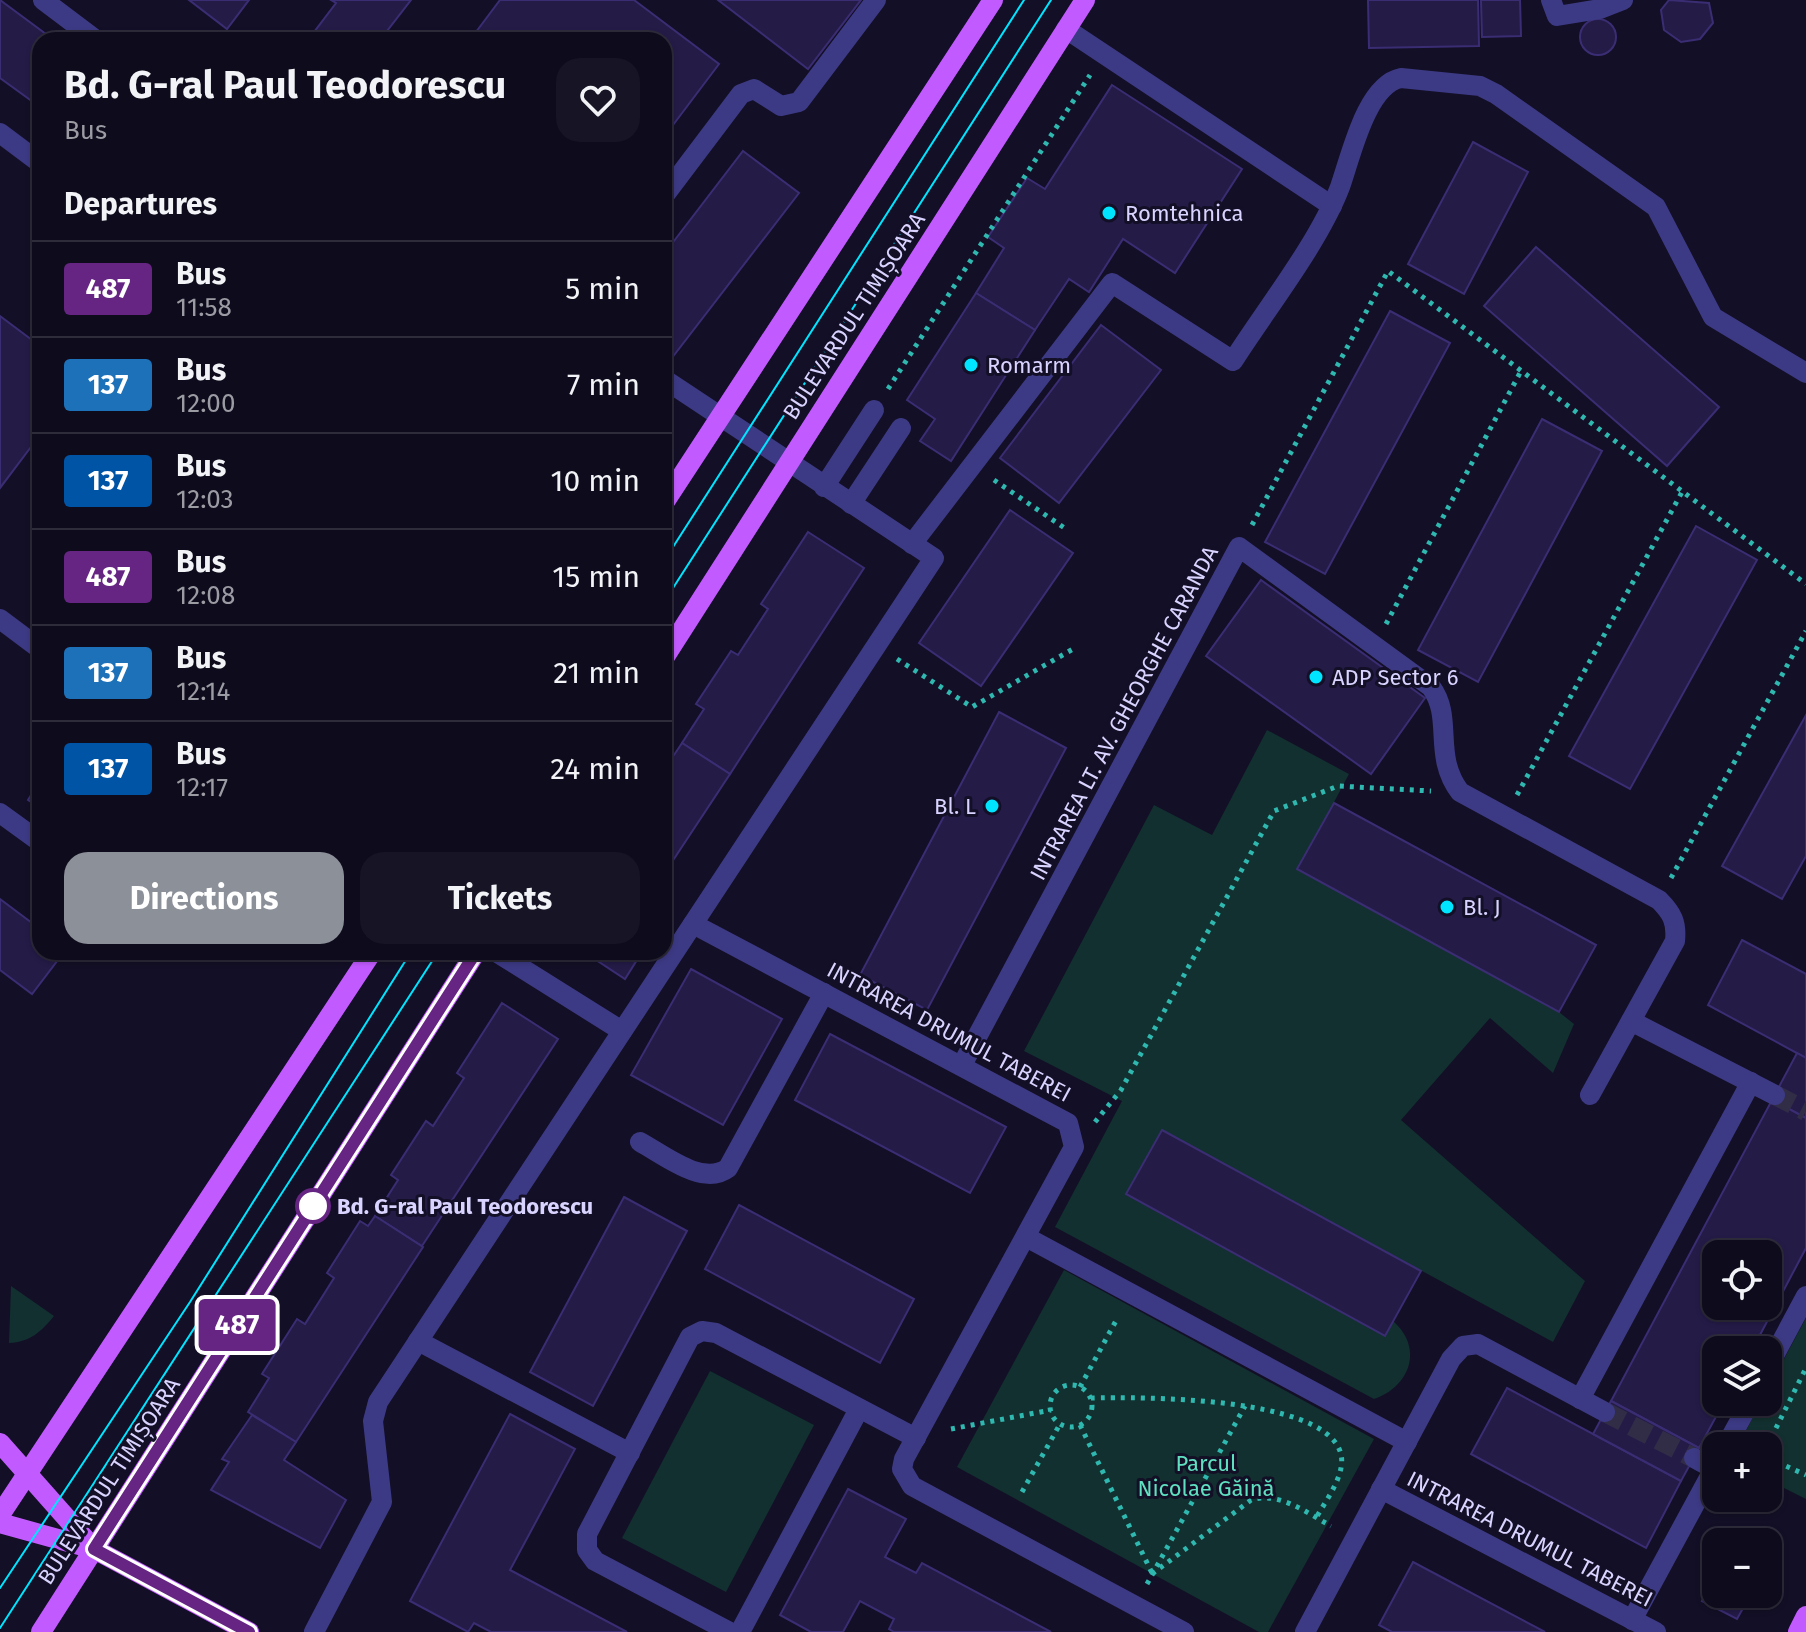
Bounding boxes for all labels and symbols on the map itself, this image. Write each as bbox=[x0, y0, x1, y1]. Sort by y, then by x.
place label: Romtehnica bbox=[1125, 200, 1244, 227]
marker: Romtehnica bbox=[1100, 204, 1118, 222]
street label: BULEVARDUL TIMIȘOARA bbox=[777, 207, 931, 424]
place label: Romarm bbox=[987, 352, 1071, 379]
marker: Romarm bbox=[962, 356, 980, 374]
street label: INTRAREA LT. AV. GHEORGHE CARANDA bbox=[1024, 541, 1224, 885]
place label: ADP Sector 6 bbox=[1332, 664, 1458, 691]
marker: ADP Sector 6 bbox=[1307, 668, 1325, 686]
place label: Bl. L bbox=[934, 793, 976, 820]
marker: Bl. L bbox=[983, 797, 1001, 815]
place label: Bl. J bbox=[1463, 894, 1501, 921]
marker: Bl. J bbox=[1438, 898, 1456, 916]
street label: INTRAREA DRUMUL TABEREI bbox=[822, 956, 1076, 1108]
marker: Bd. G-ral Paul Teodorescu bbox=[296, 1189, 330, 1223]
place label: Bd. G-ral Paul Teodorescu bbox=[337, 1193, 593, 1220]
line badge: 487 bbox=[191, 1299, 283, 1351]
street label: BULEVARDUL TIMIȘOARA bbox=[32, 1372, 186, 1589]
park label: Parcul Nicolae Găină bbox=[1137, 1450, 1275, 1502]
street label: INTRAREA DRUMUL TABEREI bbox=[1403, 1465, 1657, 1613]

